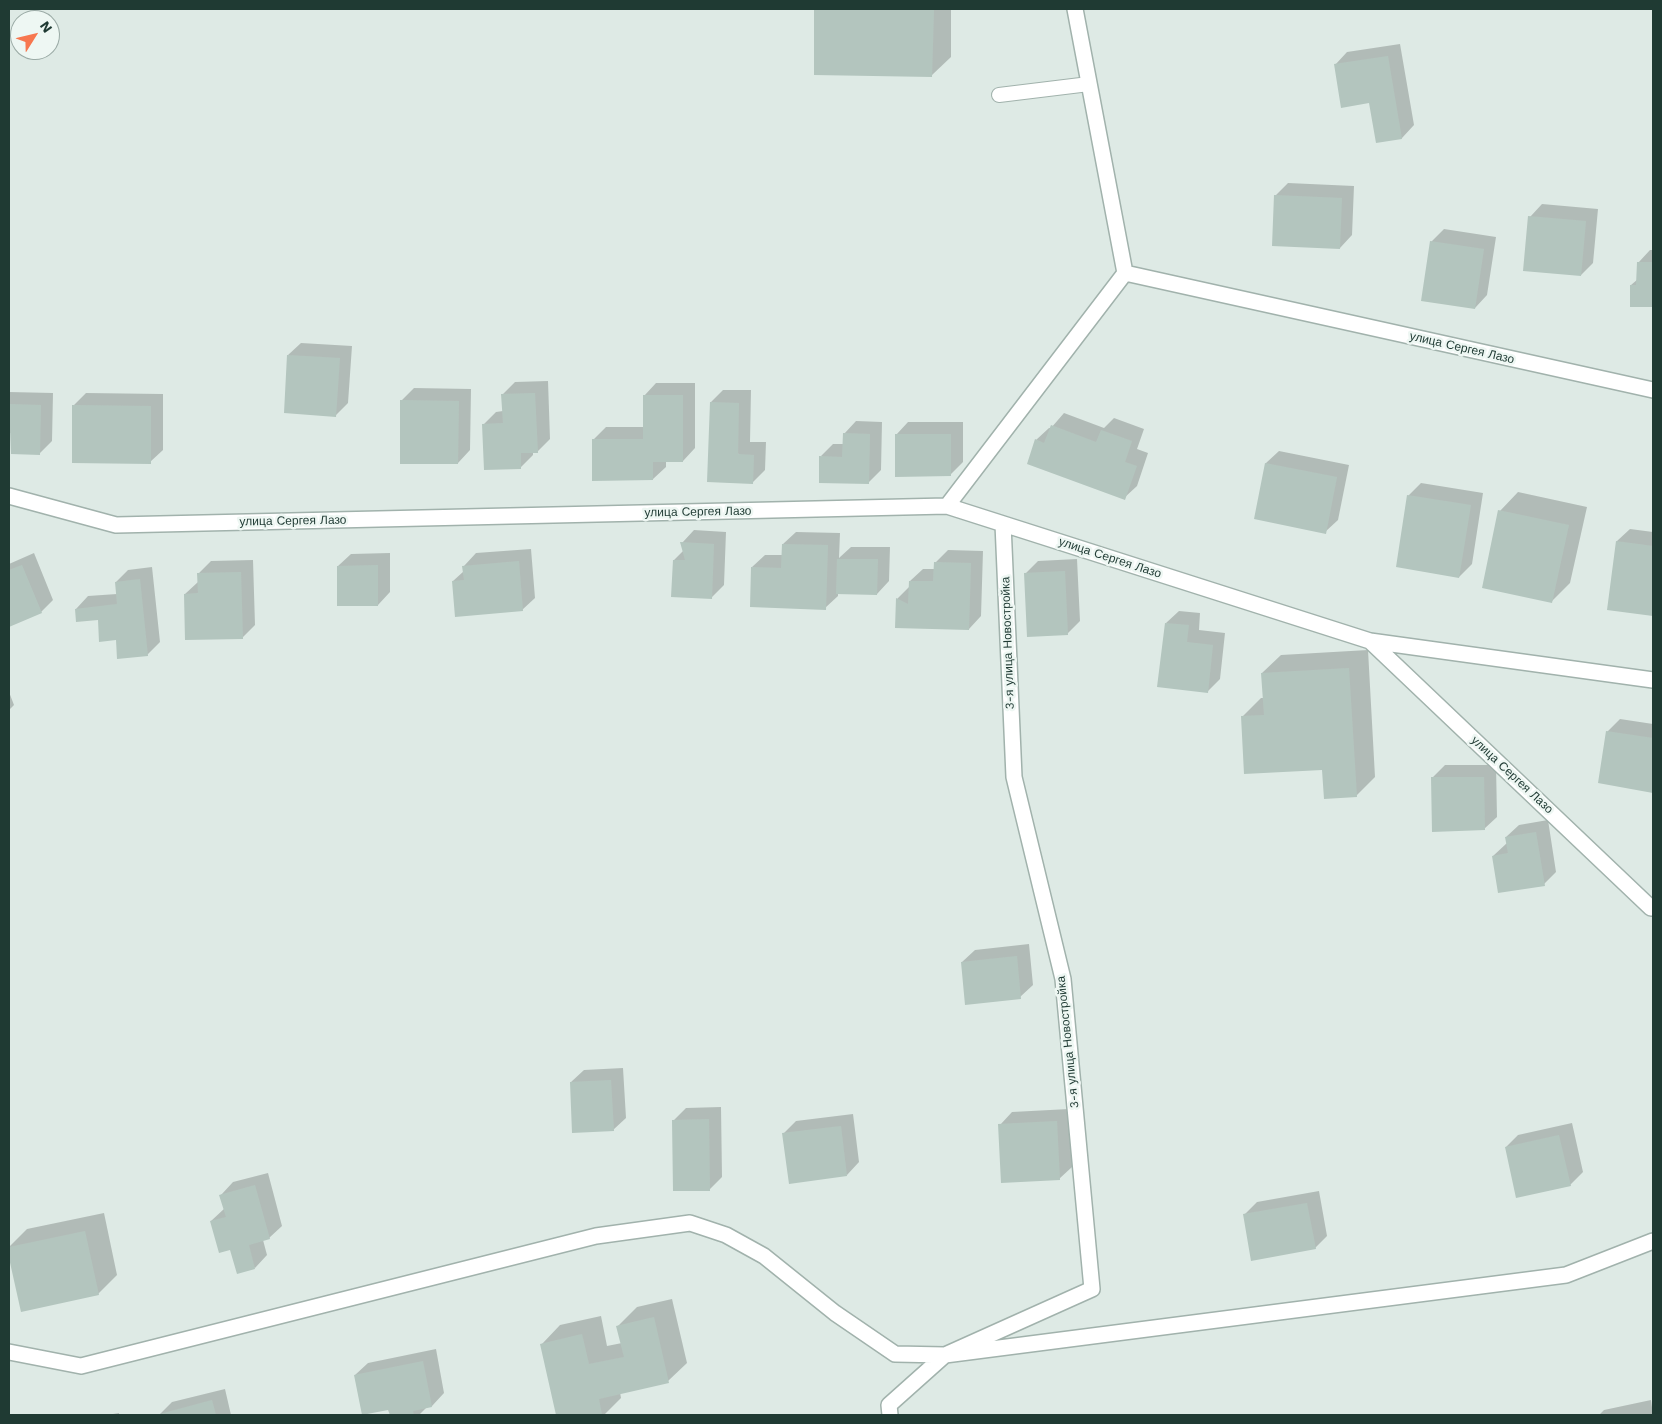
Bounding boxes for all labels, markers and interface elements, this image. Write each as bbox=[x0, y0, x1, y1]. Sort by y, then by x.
north arrow bbox=[10, 10, 60, 60]
text: N bbox=[37, 18, 56, 36]
street label: улица Сергея Лазо bbox=[1408, 329, 1516, 367]
street label: улица Сергея Лазо bbox=[644, 504, 752, 520]
street label: улица Сергея Лазо bbox=[239, 513, 347, 529]
street label: улица Сергея Лазо bbox=[1057, 535, 1163, 581]
street label: 3-я улица Новостройка bbox=[998, 576, 1018, 710]
street label: улица Сергея Лазо bbox=[1468, 733, 1556, 817]
street label: 3-я улица Новостройка bbox=[1054, 975, 1082, 1109]

